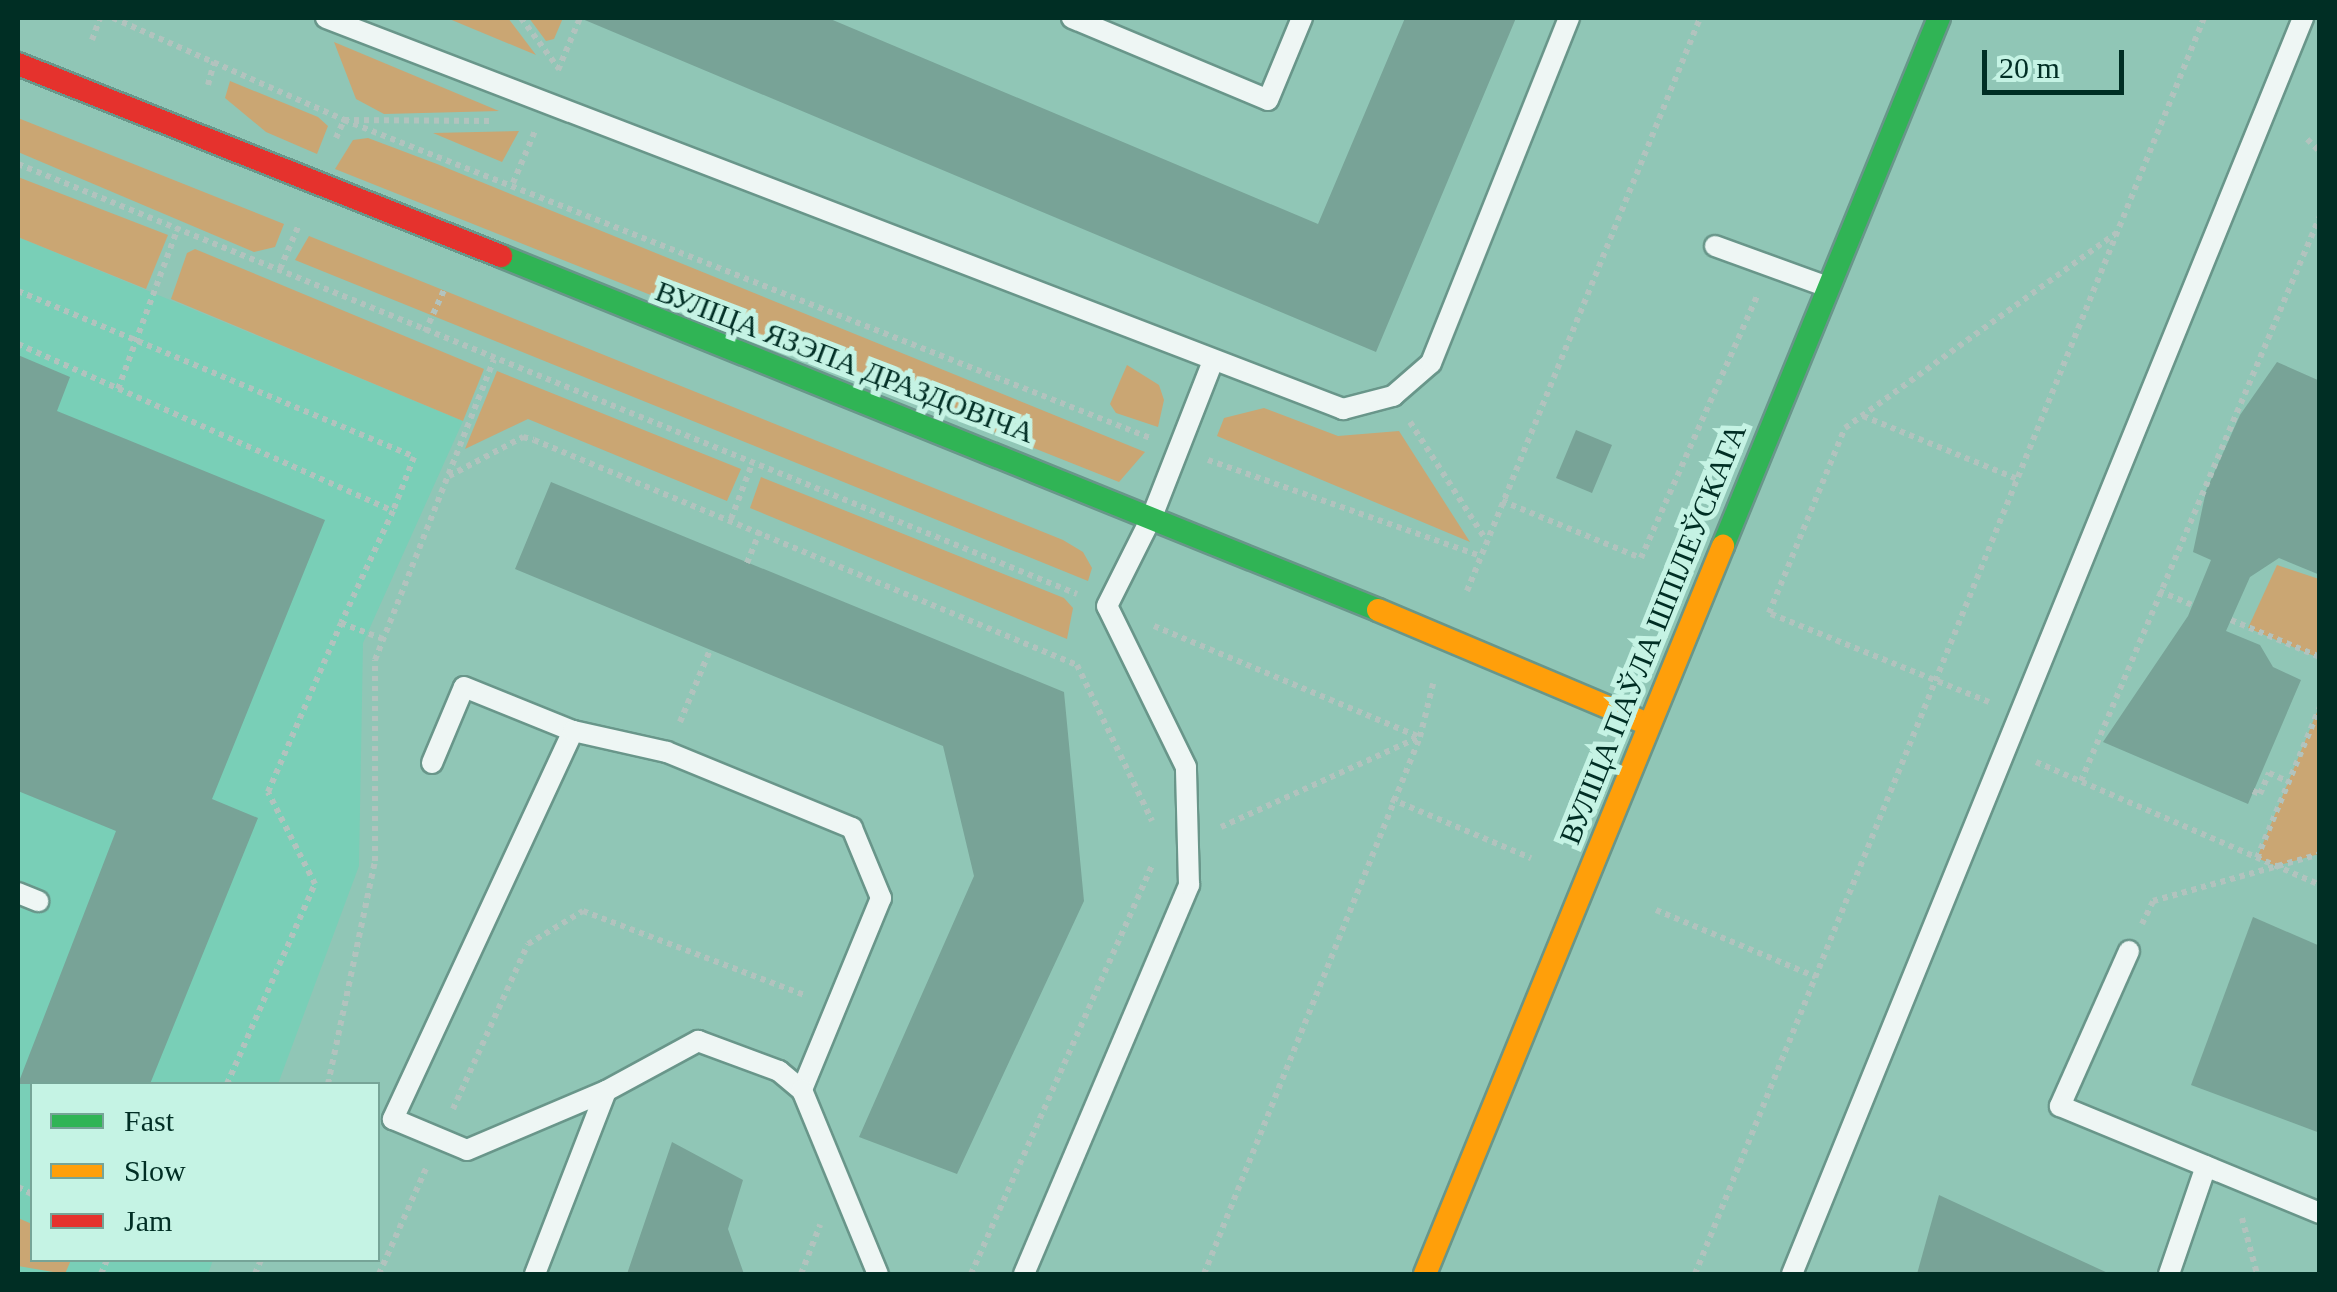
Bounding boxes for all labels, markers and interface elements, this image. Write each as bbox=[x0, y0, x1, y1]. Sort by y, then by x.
scale bar bbox=[1987, 30, 2130, 92]
text: 20 m bbox=[1999, 51, 2060, 84]
street label: ВУЛІЦА ЯЗЭПА ДРАЗДОВІЧА bbox=[650, 273, 1040, 451]
street label: ВУЛІЦА ПАЎЛА ШПІЛЕЎСКАГА bbox=[1552, 419, 1754, 849]
legend bbox=[30, 1082, 380, 1262]
text: Fast bbox=[124, 1104, 174, 1137]
text: Slow bbox=[124, 1154, 186, 1187]
text: Jam bbox=[124, 1204, 172, 1237]

